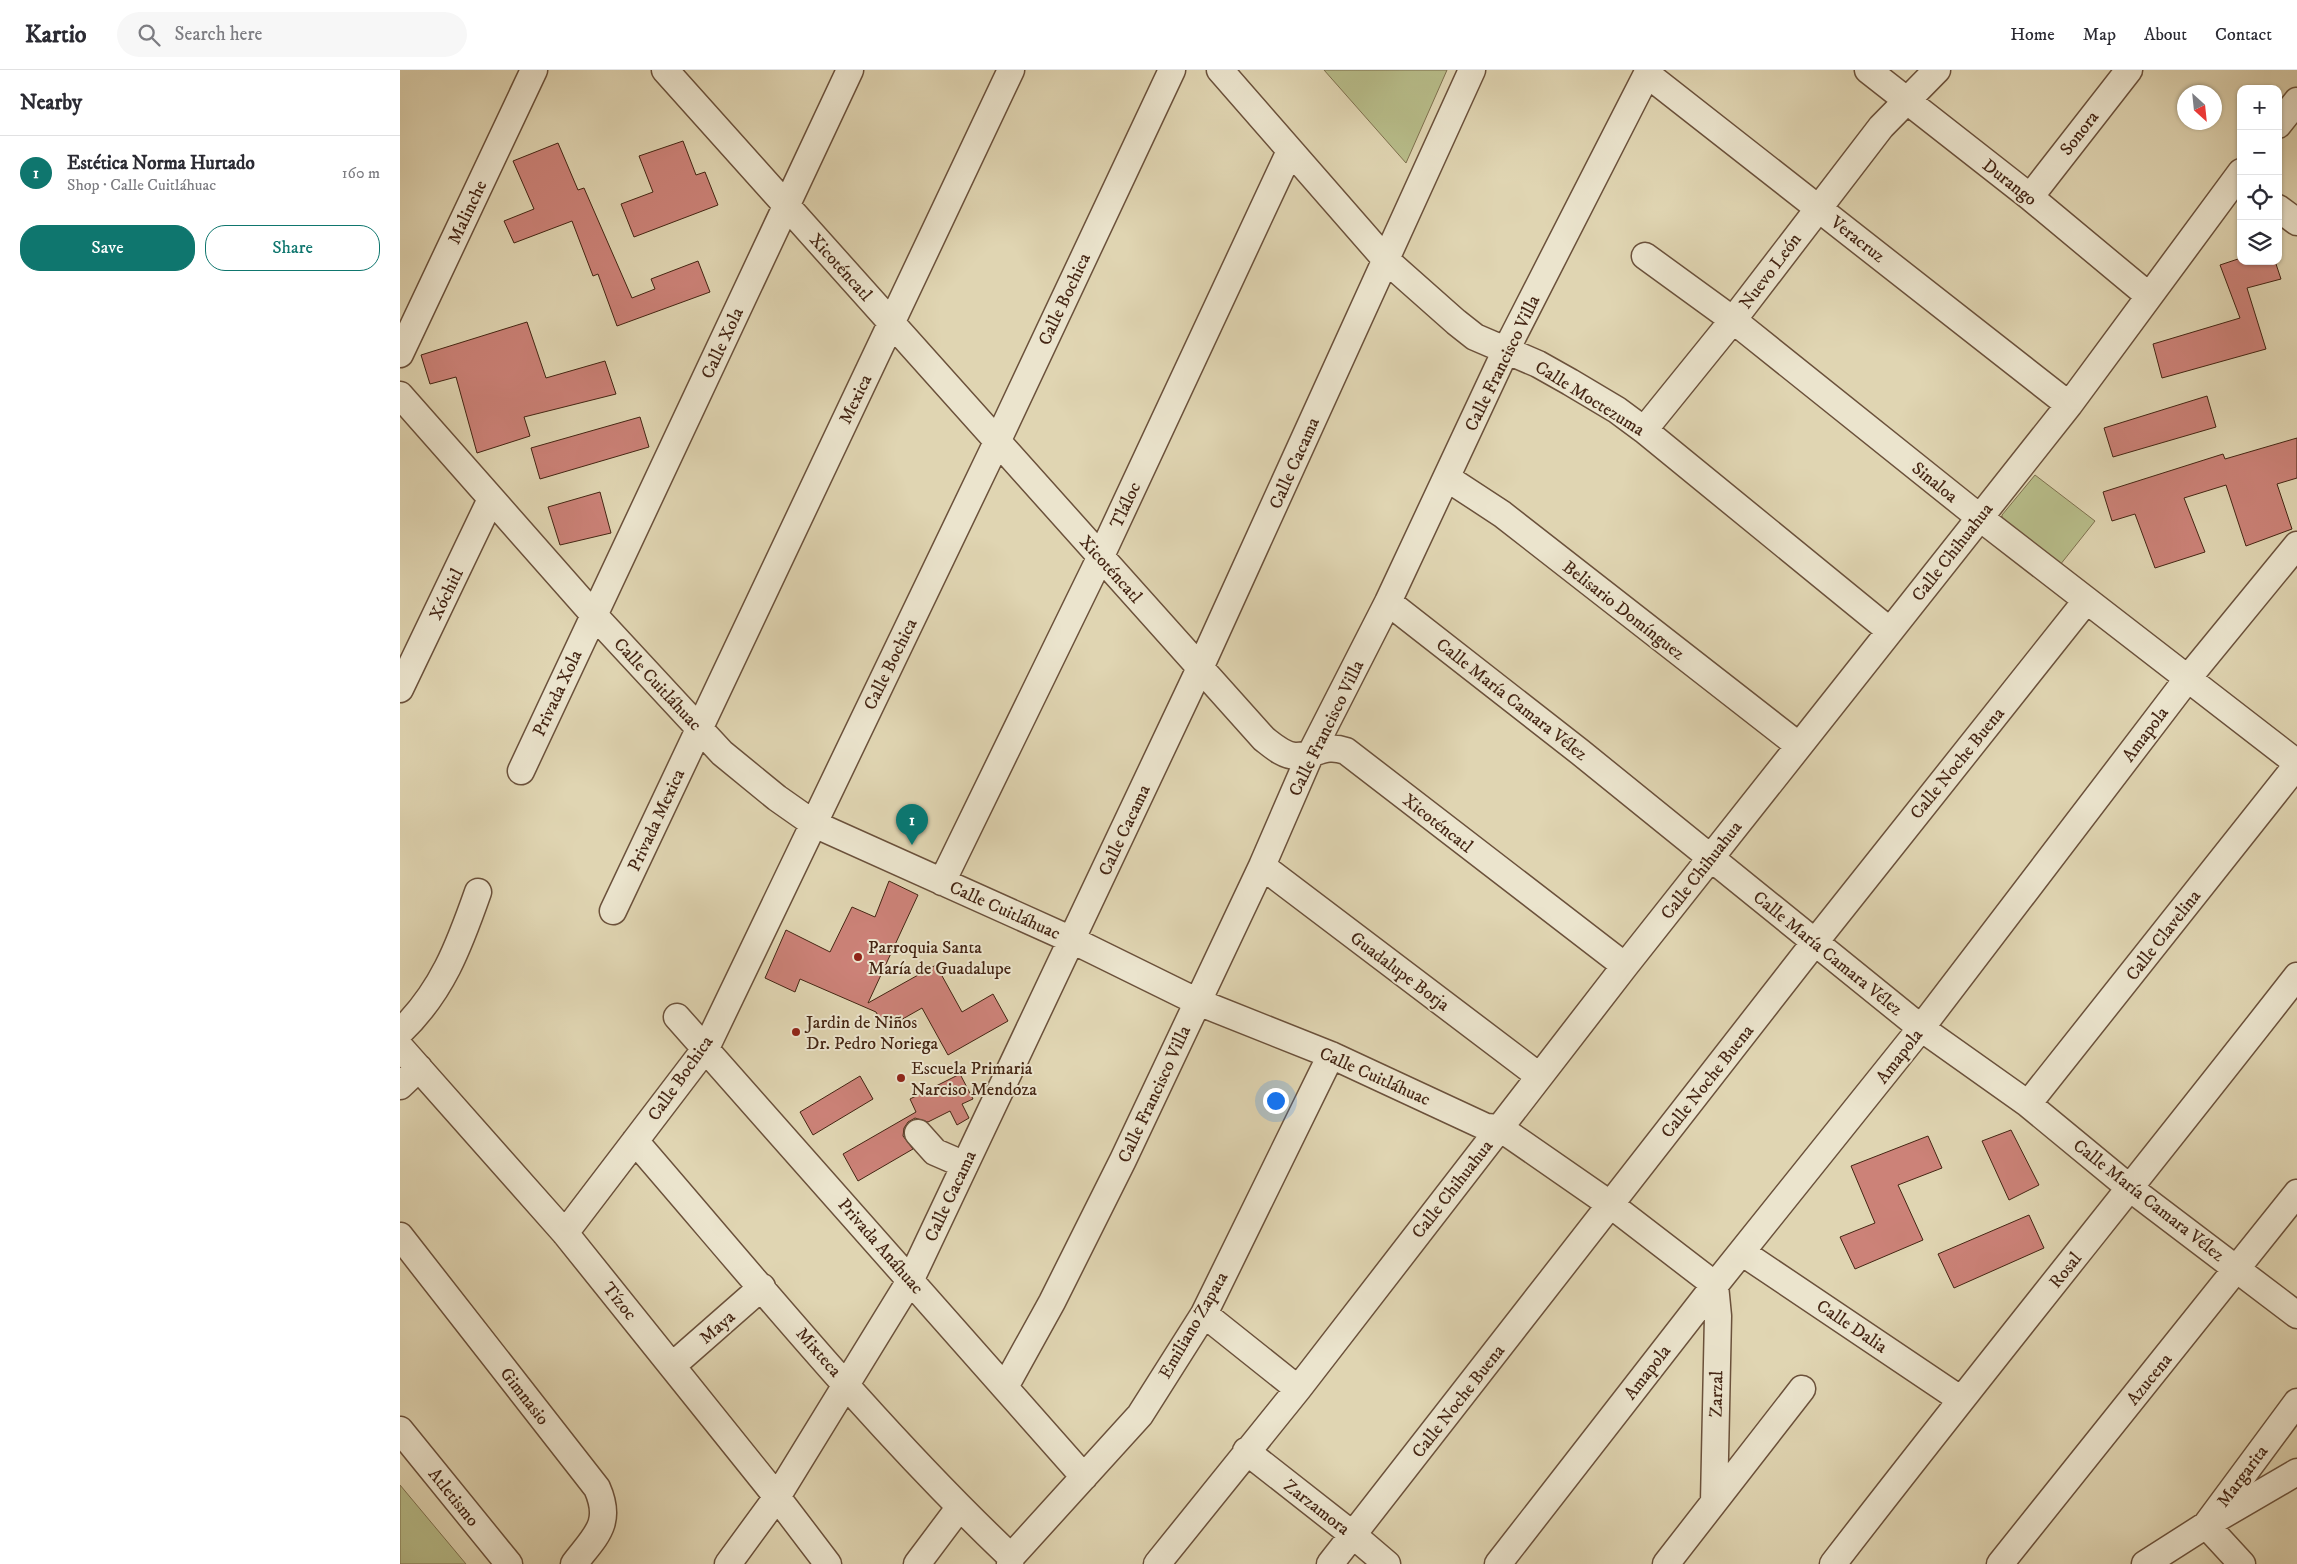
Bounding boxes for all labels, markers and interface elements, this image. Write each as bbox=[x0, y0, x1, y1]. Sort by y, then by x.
search box bbox=[117, 12, 467, 57]
text: Kartio bbox=[25, 20, 87, 50]
icon: search bbox=[135, 21, 163, 49]
text: Search here bbox=[175, 23, 262, 46]
text: Home bbox=[2010, 24, 2055, 46]
text: Map bbox=[2083, 24, 2116, 46]
text: About bbox=[2144, 24, 2187, 46]
text: Contact bbox=[2215, 24, 2272, 46]
north arrow bbox=[2177, 85, 2222, 130]
map controls bbox=[2237, 85, 2282, 265]
button: + bbox=[2237, 85, 2282, 130]
text: Nearby bbox=[20, 90, 82, 116]
street label: Sonora bbox=[2056, 107, 2104, 160]
button: − bbox=[2237, 130, 2282, 175]
text: Estética Norma Hurtado bbox=[67, 152, 255, 175]
street label: Durango bbox=[1978, 155, 2041, 211]
text: 1 bbox=[33, 163, 39, 183]
text: 160 m bbox=[342, 163, 380, 183]
text: Shop · Calle Cuitláhuac bbox=[67, 175, 216, 195]
button: locate bbox=[2237, 175, 2282, 220]
street label: Malinche bbox=[444, 177, 492, 248]
street label: Veracruz bbox=[1825, 211, 1889, 268]
button: layers bbox=[2237, 220, 2282, 265]
button: Save bbox=[20, 225, 195, 271]
button: Share bbox=[205, 225, 380, 271]
street label: Xicoténcatl bbox=[804, 229, 877, 306]
street label: Nuevo León bbox=[1735, 229, 1807, 314]
street label: Calle Bochica bbox=[1034, 250, 1096, 349]
street label: Calle Francisco Villa bbox=[1460, 291, 1546, 435]
street label: Calle Xola bbox=[697, 304, 749, 383]
street label: Calle Moctezuma bbox=[1531, 356, 1649, 442]
street label: Mexica bbox=[834, 371, 877, 428]
street label: Calle Cacama bbox=[1265, 414, 1325, 513]
street label: Sinaloa bbox=[1907, 458, 1962, 508]
street label: Tláloc bbox=[1106, 479, 1146, 532]
street label: Calle Chihuahua bbox=[1907, 499, 1998, 606]
street label: Xicoténcatl bbox=[1074, 531, 1147, 608]
street label: Belisario Domínguez bbox=[1558, 556, 1689, 665]
street label: Xóchitl bbox=[425, 565, 469, 624]
street label: Calle Bochica bbox=[859, 615, 923, 714]
street label: Calle Cuitláhuac bbox=[609, 634, 706, 736]
street label: Calle María Camara Vélez bbox=[1431, 634, 1592, 766]
street label: Privada Xola bbox=[528, 647, 588, 740]
street label: Calle Francisco Villa bbox=[1284, 656, 1370, 800]
street label: Amapola bbox=[2118, 702, 2174, 767]
street label: Calle Noche Buena bbox=[1906, 703, 2010, 824]
street label: Privada Mexica bbox=[624, 765, 690, 875]
street label: Calle Cacama bbox=[1094, 781, 1156, 879]
street label: Xicoténcatl bbox=[1398, 789, 1477, 858]
pin: 1 bbox=[896, 804, 928, 845]
street label: Calle Chihuahua bbox=[1656, 817, 1747, 924]
street label: Calle Cuitláhuac bbox=[946, 877, 1064, 945]
street label: Calle Clavelina bbox=[2122, 886, 2206, 985]
street label: Calle María Camara Vélez bbox=[1748, 887, 1907, 1021]
street label: Guadalupe Borja bbox=[1345, 927, 1454, 1017]
place label: Parroquia Santa María de Guadalupe bbox=[868, 937, 1011, 980]
marker: Parroquia Santa María de Guadalupe bbox=[852, 951, 864, 963]
place label: Jardin de Niños Dr. Pedro Noriega bbox=[804, 1012, 939, 1055]
street label: Calle Noche Buena bbox=[1657, 1020, 1759, 1143]
street label: Calle Francisco Villa bbox=[1114, 1022, 1196, 1166]
street label: Amapola bbox=[1872, 1025, 1928, 1088]
marker: Jardin de Niños Dr. Pedro Noriega bbox=[790, 1026, 802, 1038]
street label: Calle Bochica bbox=[643, 1031, 718, 1125]
street label: Calle Cuitláhuac bbox=[1316, 1043, 1434, 1111]
place label: Escuela Primaria Narciso Mendoza bbox=[911, 1058, 1037, 1101]
marker: Escuela Primaria Narciso Mendoza bbox=[895, 1072, 907, 1084]
your location bbox=[1263, 1088, 1289, 1114]
street label: Calle María Camara Vélez bbox=[2068, 1135, 2229, 1267]
street label: Calle Chihuahua bbox=[1407, 1136, 1498, 1243]
street label: Calle Cacama bbox=[920, 1147, 982, 1245]
street label: Privada Anáhuac bbox=[833, 1194, 928, 1299]
street label: Rosal bbox=[2045, 1248, 2087, 1293]
street label: Emiliano Zapata bbox=[1154, 1268, 1234, 1383]
street label: Tízoc bbox=[597, 1278, 641, 1325]
street label: Calle Dalia bbox=[1812, 1295, 1891, 1359]
street label: Maya bbox=[695, 1306, 740, 1349]
street label: Mixteca bbox=[791, 1323, 846, 1382]
street label: Calle Noche Buena bbox=[1408, 1340, 1510, 1463]
street label: Amapola bbox=[1620, 1341, 1676, 1404]
street label: Azucena bbox=[2122, 1349, 2177, 1410]
street label: Gimnasio bbox=[495, 1363, 554, 1430]
street label: Zarzal bbox=[1706, 1370, 1728, 1418]
street label: Margarita bbox=[2212, 1441, 2273, 1512]
street label: Atletismo bbox=[423, 1464, 484, 1531]
street label: Zarzamora bbox=[1279, 1475, 1354, 1541]

